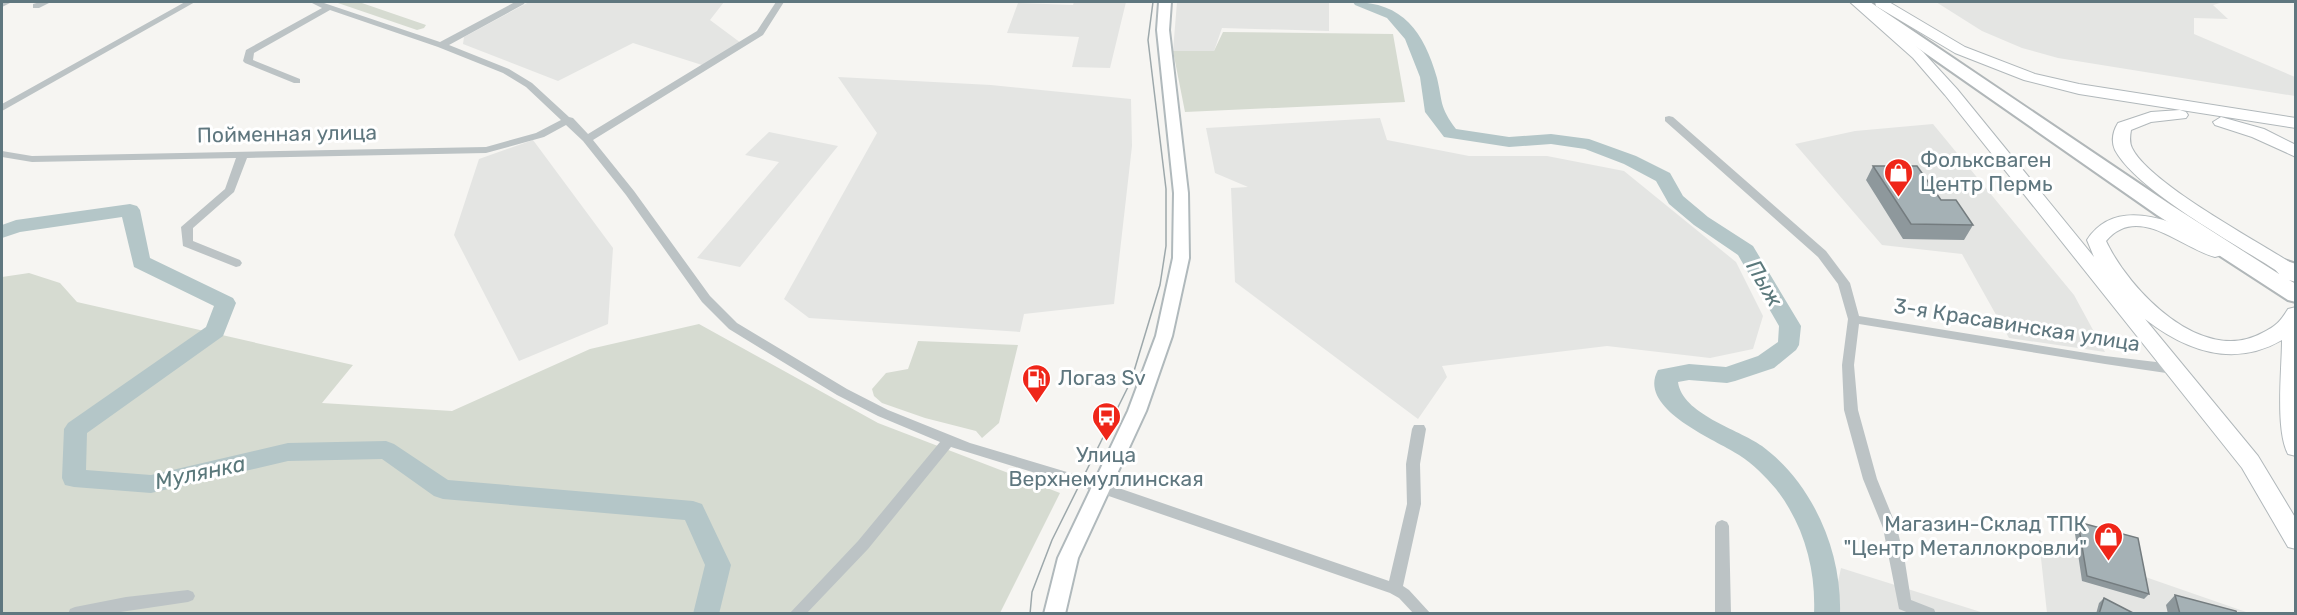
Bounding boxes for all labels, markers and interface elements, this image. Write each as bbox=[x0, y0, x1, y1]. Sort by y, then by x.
street label: Пойменная улица bbox=[197, 119, 377, 148]
place label: Фольксваген Центр Пермь bbox=[1920, 147, 2052, 196]
shop icon: Фольксваген Центр Пермь bbox=[1883, 156, 1915, 198]
water label: Пыж bbox=[1741, 255, 1789, 311]
street label: 3-я Красавинская улица bbox=[1892, 293, 2142, 356]
fuel station icon: Логаз Sv bbox=[1021, 362, 1053, 404]
place label: Логаз Sv bbox=[1058, 365, 1146, 390]
bus stop icon: Улица Верхнемуллинская bbox=[1090, 400, 1122, 442]
place label: Улица Верхнемуллинская bbox=[1008, 442, 1204, 491]
water label: Мулянка bbox=[152, 450, 248, 495]
place label: Магазин-Склад ТПК "Центр Металлокровли" bbox=[1843, 511, 2087, 560]
shop icon: Магазин-Склад ТПК "Центр Металлокровли" bbox=[2092, 520, 2124, 562]

